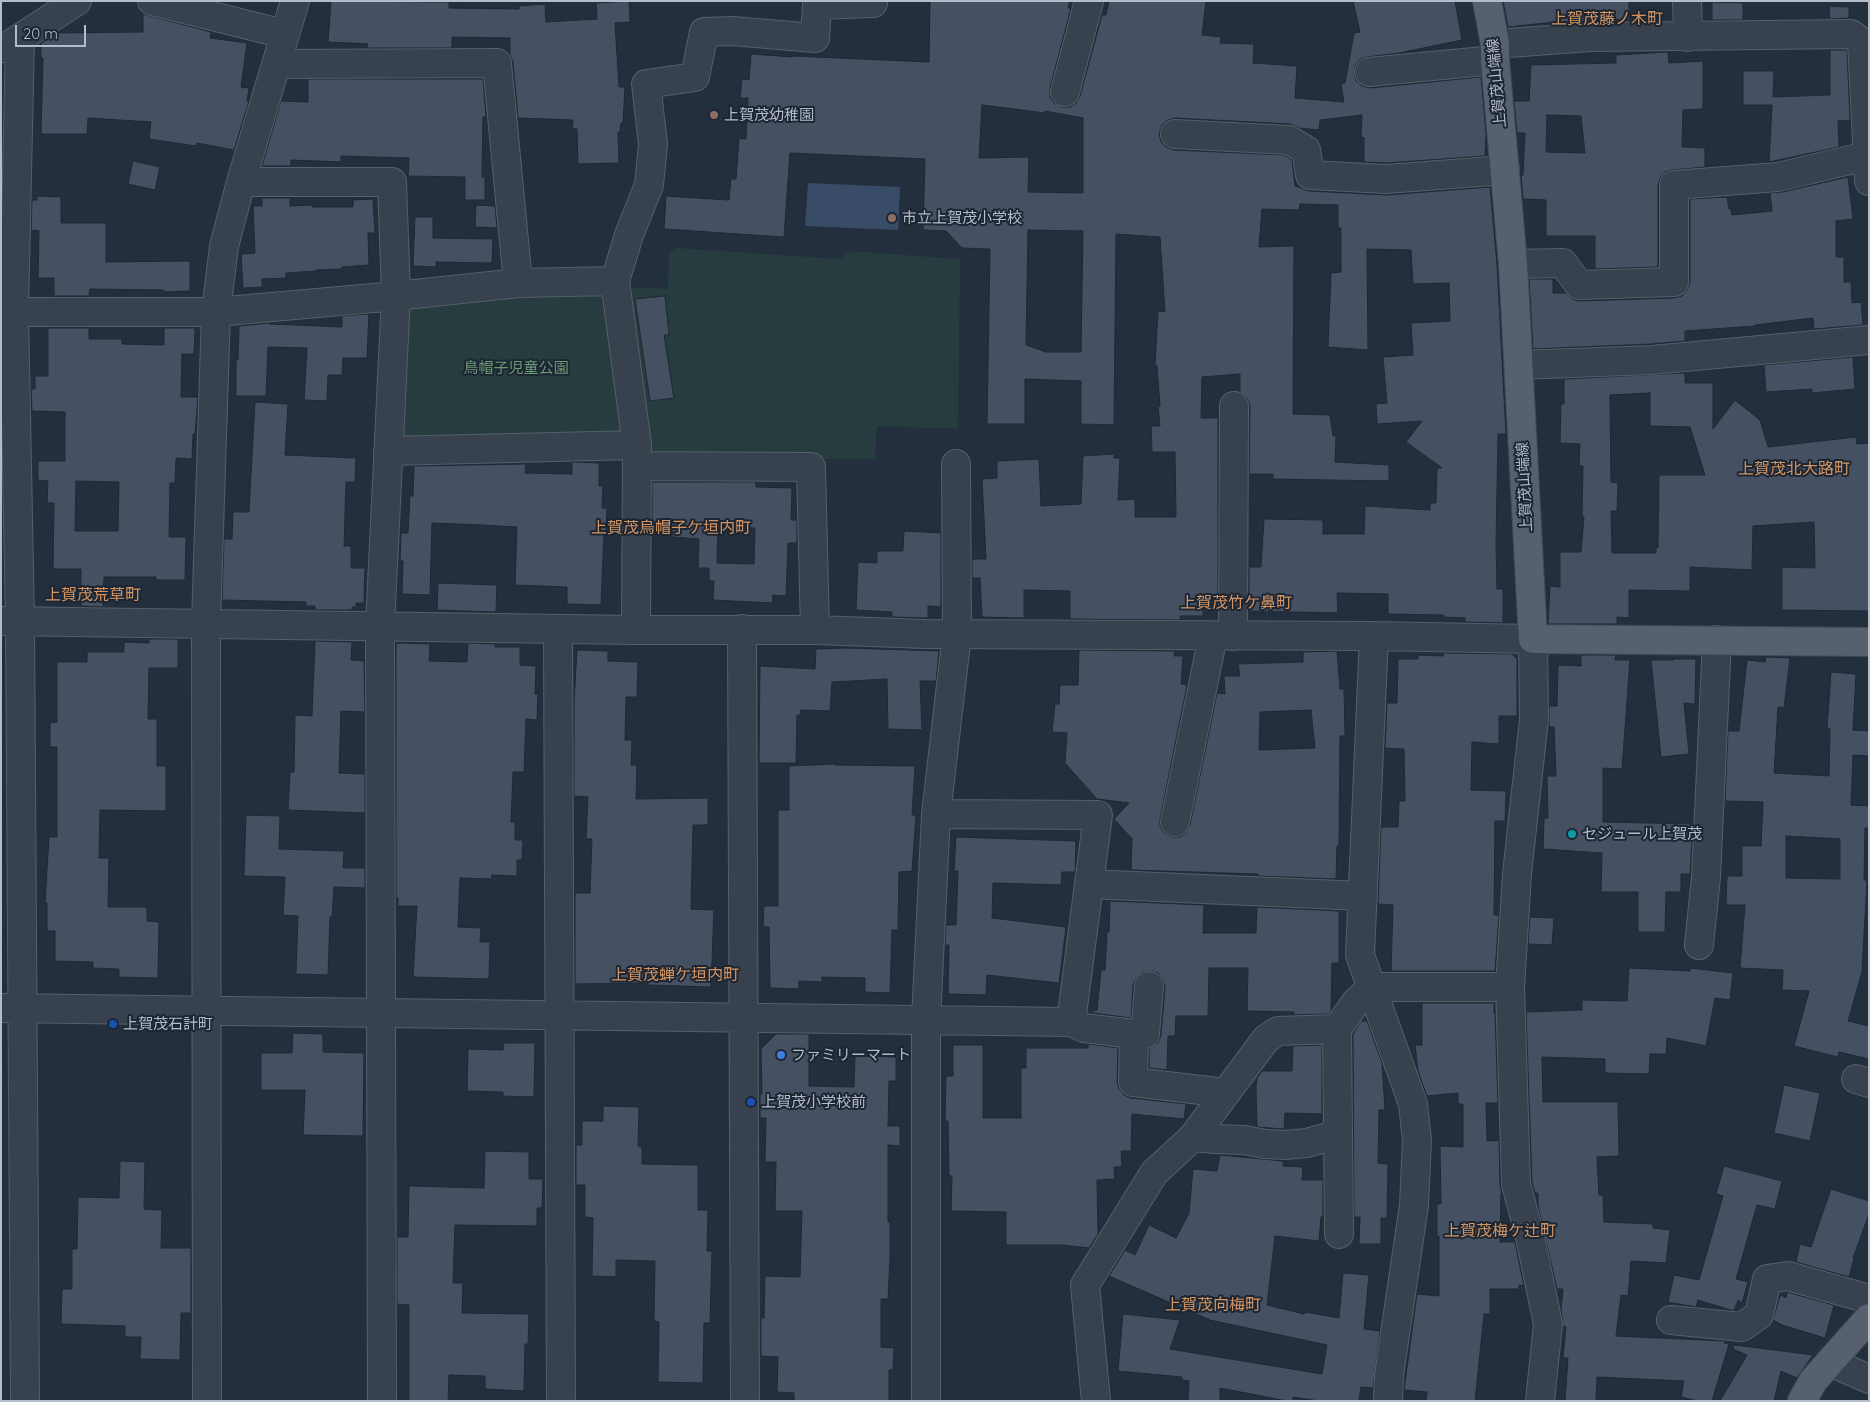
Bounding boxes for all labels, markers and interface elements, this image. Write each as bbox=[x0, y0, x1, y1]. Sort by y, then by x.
district label: 上賀茂藤ノ木町 bbox=[1551, 9, 1663, 29]
scale bar bbox=[18, 15, 89, 47]
text: 20 m bbox=[23, 24, 58, 43]
street label: 上賀茂山端線 bbox=[1484, 37, 1510, 129]
place label: 上賀茂幼稚園 bbox=[724, 106, 814, 124]
marker: 上賀茂幼稚園 bbox=[708, 109, 720, 121]
place label: 市立上賀茂小学校 bbox=[902, 209, 1022, 227]
marker: 市立上賀茂小学校 bbox=[886, 212, 898, 224]
park label: 鳥帽子児童公園 bbox=[464, 359, 568, 377]
street label: 上賀茂山端線 bbox=[1514, 442, 1536, 532]
district label: 上賀茂北大路町 bbox=[1738, 459, 1850, 479]
district label: 上賀茂烏帽子ケ垣内町 bbox=[591, 518, 751, 538]
district label: 上賀茂荒草町 bbox=[45, 585, 141, 605]
district label: 上賀茂竹ケ鼻町 bbox=[1180, 593, 1292, 613]
place label: セジュール上賀茂 bbox=[1582, 825, 1702, 843]
marker: セジュール上賀茂 bbox=[1566, 828, 1578, 840]
district label: 上賀茂蝉ケ垣内町 bbox=[611, 965, 739, 985]
place label: 上賀茂石計町 bbox=[123, 1015, 213, 1033]
marker: 上賀茂石計町 bbox=[107, 1018, 119, 1030]
place label: ファミリーマート bbox=[791, 1046, 911, 1064]
marker: ファミリーマート bbox=[775, 1049, 787, 1061]
place label: 上賀茂小学校前 bbox=[761, 1093, 866, 1111]
marker: 上賀茂小学校前 bbox=[745, 1096, 757, 1108]
district label: 上賀茂梅ケ辻町 bbox=[1444, 1221, 1556, 1241]
district label: 上賀茂向梅町 bbox=[1165, 1295, 1261, 1315]

